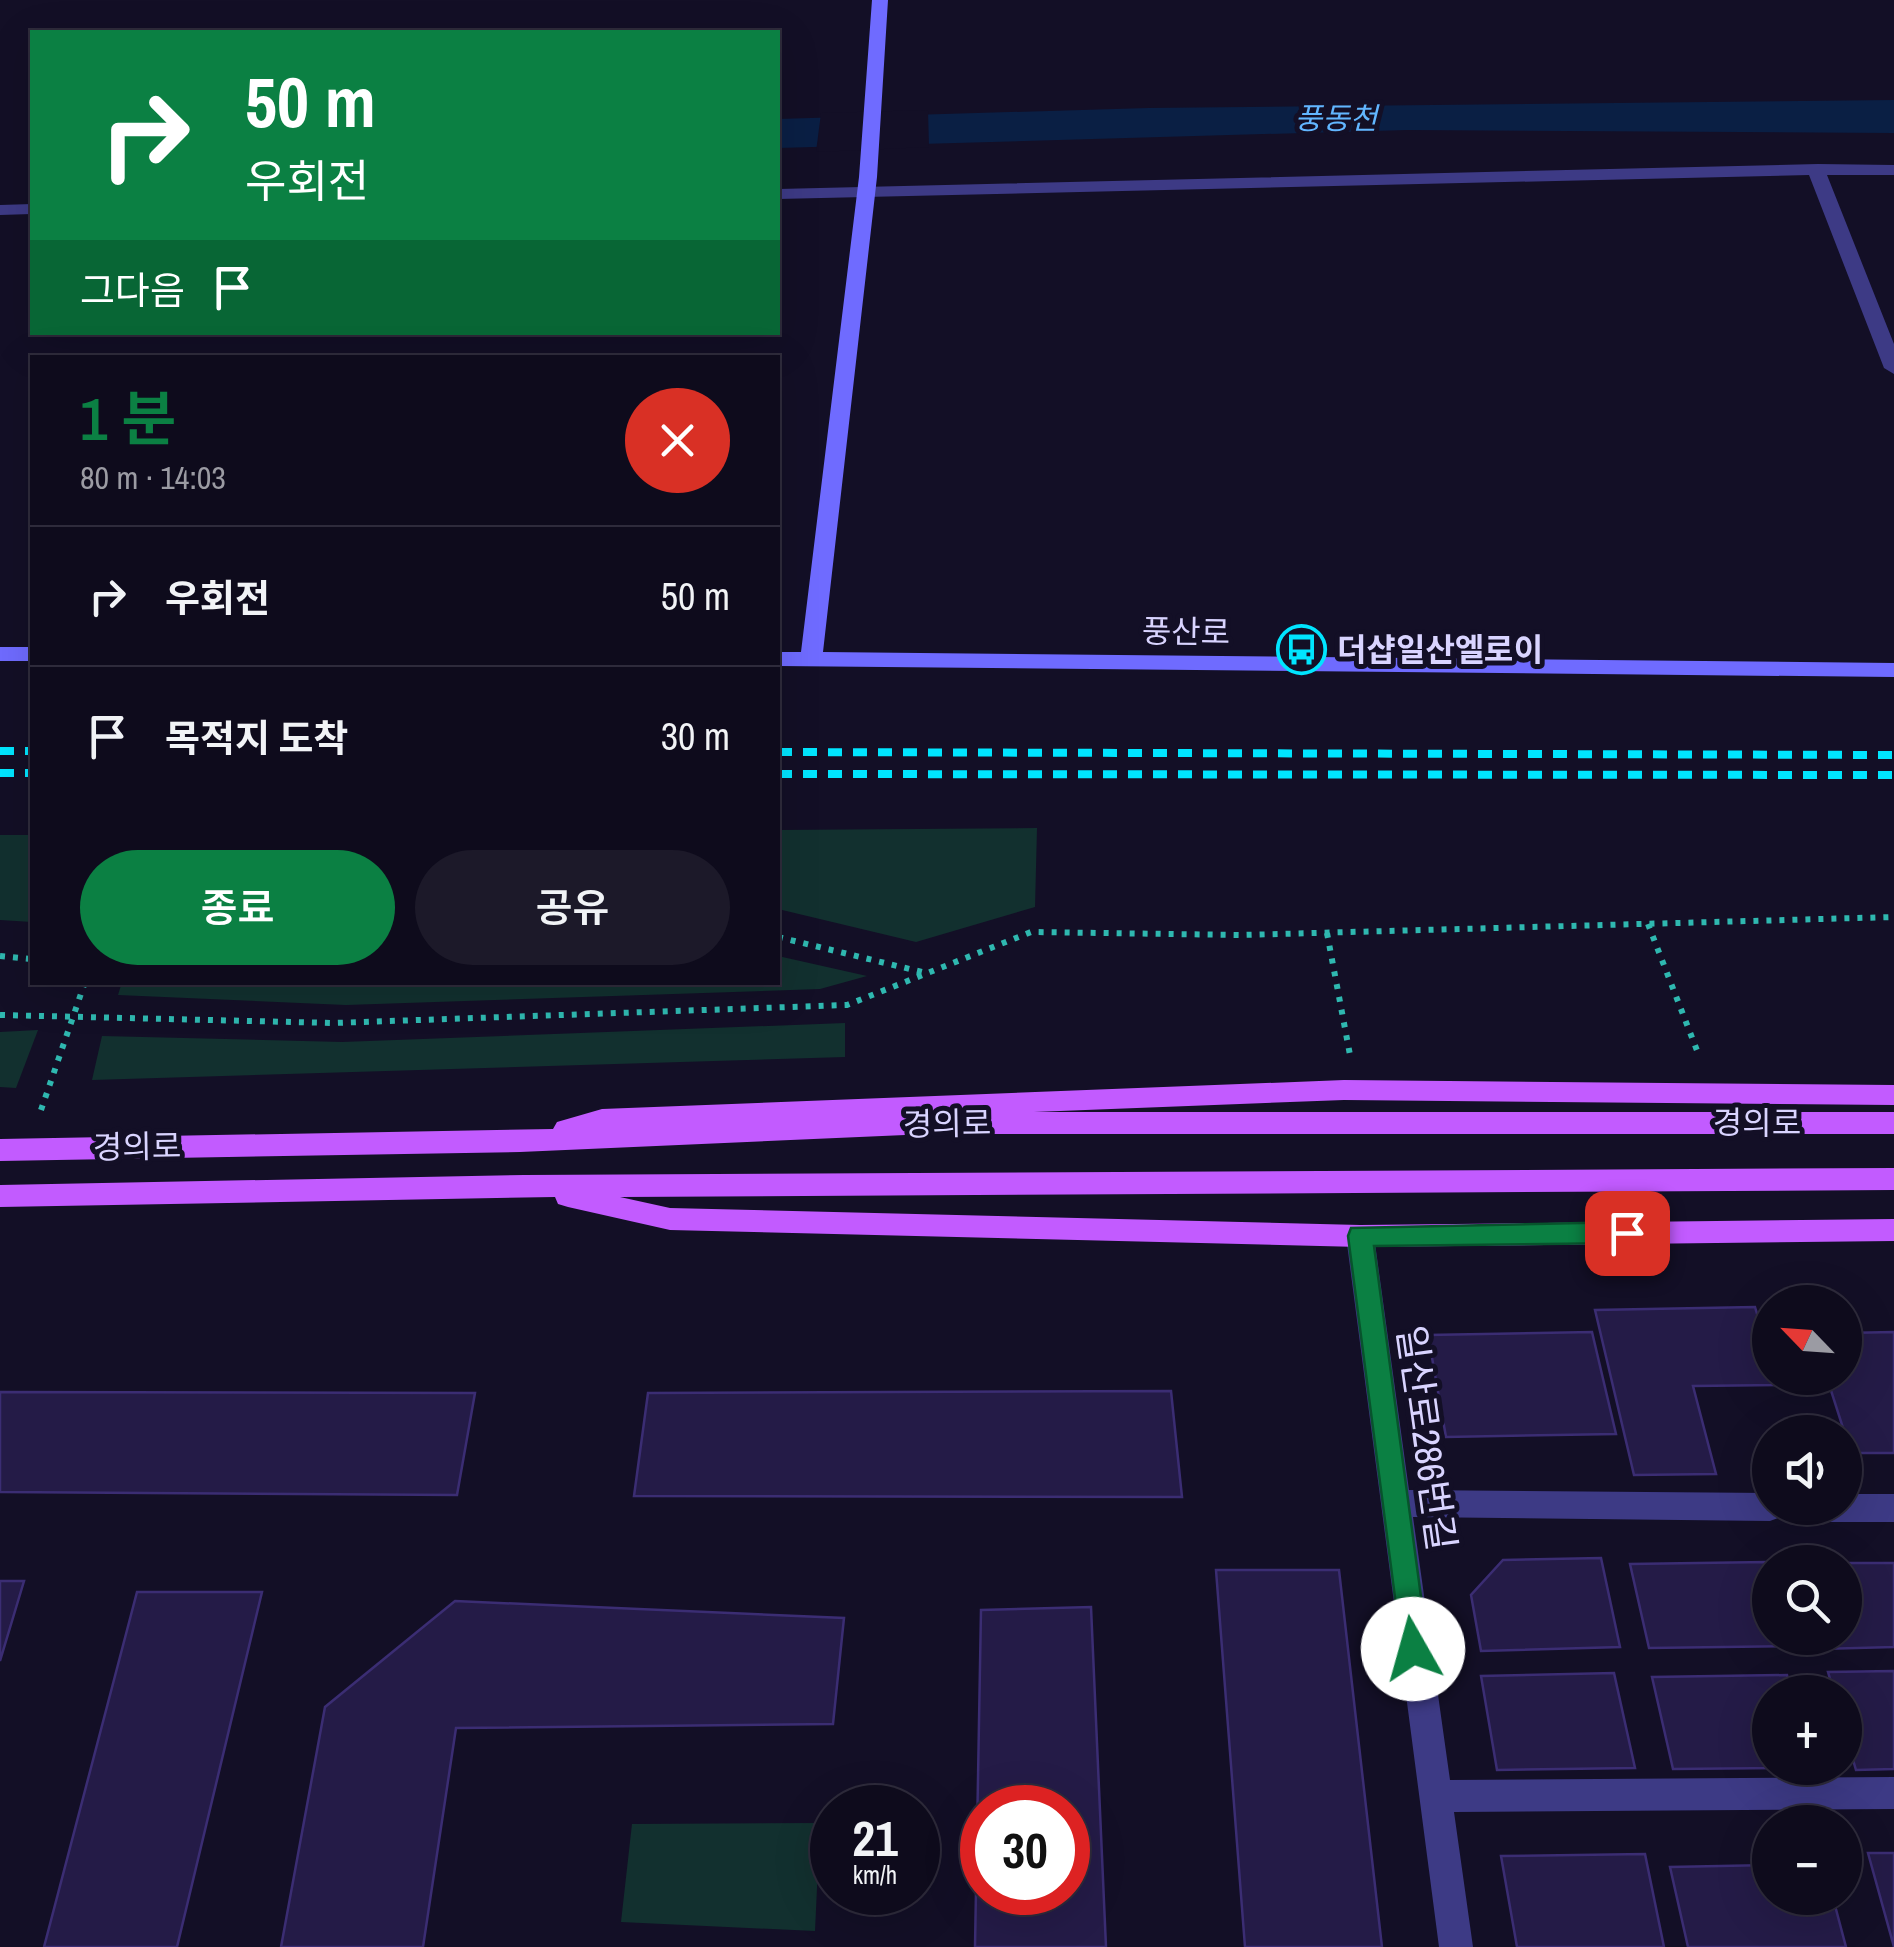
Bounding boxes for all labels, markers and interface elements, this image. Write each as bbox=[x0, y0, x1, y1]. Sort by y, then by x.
text: 50 m bbox=[245, 55, 376, 149]
icon: right bbox=[80, 70, 210, 200]
water label: 풍동천 bbox=[1295, 98, 1381, 138]
text: 우회전 bbox=[245, 150, 369, 211]
icon: arrive bbox=[205, 260, 260, 315]
text: 그다음 bbox=[80, 265, 185, 316]
text: 1 분 bbox=[80, 378, 176, 459]
button: close bbox=[625, 388, 730, 493]
text: 80 m · 14:03 bbox=[80, 456, 226, 499]
icon: right bbox=[80, 569, 135, 624]
text: 50 m bbox=[661, 571, 730, 622]
text: 우회전 bbox=[165, 573, 270, 624]
street label: 풍산로 bbox=[1141, 609, 1231, 654]
bus stop icon: 더샵일산엘로이 bbox=[1276, 624, 1328, 676]
place label: 더샵일산엘로이 bbox=[1337, 628, 1543, 671]
icon: arrive bbox=[80, 709, 135, 764]
text: 30 m bbox=[661, 711, 730, 762]
text: 목적지 도착 bbox=[165, 713, 348, 764]
button: 종료 bbox=[80, 850, 395, 965]
button: 공유 bbox=[415, 850, 730, 965]
street label: 경의로 bbox=[902, 1101, 992, 1146]
street label: 경의로 bbox=[1713, 1101, 1801, 1144]
street label: 경의로 bbox=[92, 1124, 182, 1169]
pin bbox=[1585, 1191, 1670, 1276]
icon: arrive bbox=[1600, 1206, 1655, 1261]
north arrow bbox=[1752, 1285, 1862, 1395]
map controls bbox=[1752, 1285, 1862, 1915]
street label: 일산로286번길 bbox=[1385, 1322, 1468, 1554]
button: sound bbox=[1752, 1415, 1862, 1525]
button: search bbox=[1752, 1545, 1862, 1655]
position arrow bbox=[1361, 1597, 1465, 1701]
button: + bbox=[1752, 1675, 1862, 1785]
speed limit sign: 30 bbox=[960, 1785, 1090, 1915]
text: 21 bbox=[852, 1804, 898, 1872]
button: − bbox=[1752, 1805, 1862, 1915]
text: km/h bbox=[853, 1858, 897, 1892]

